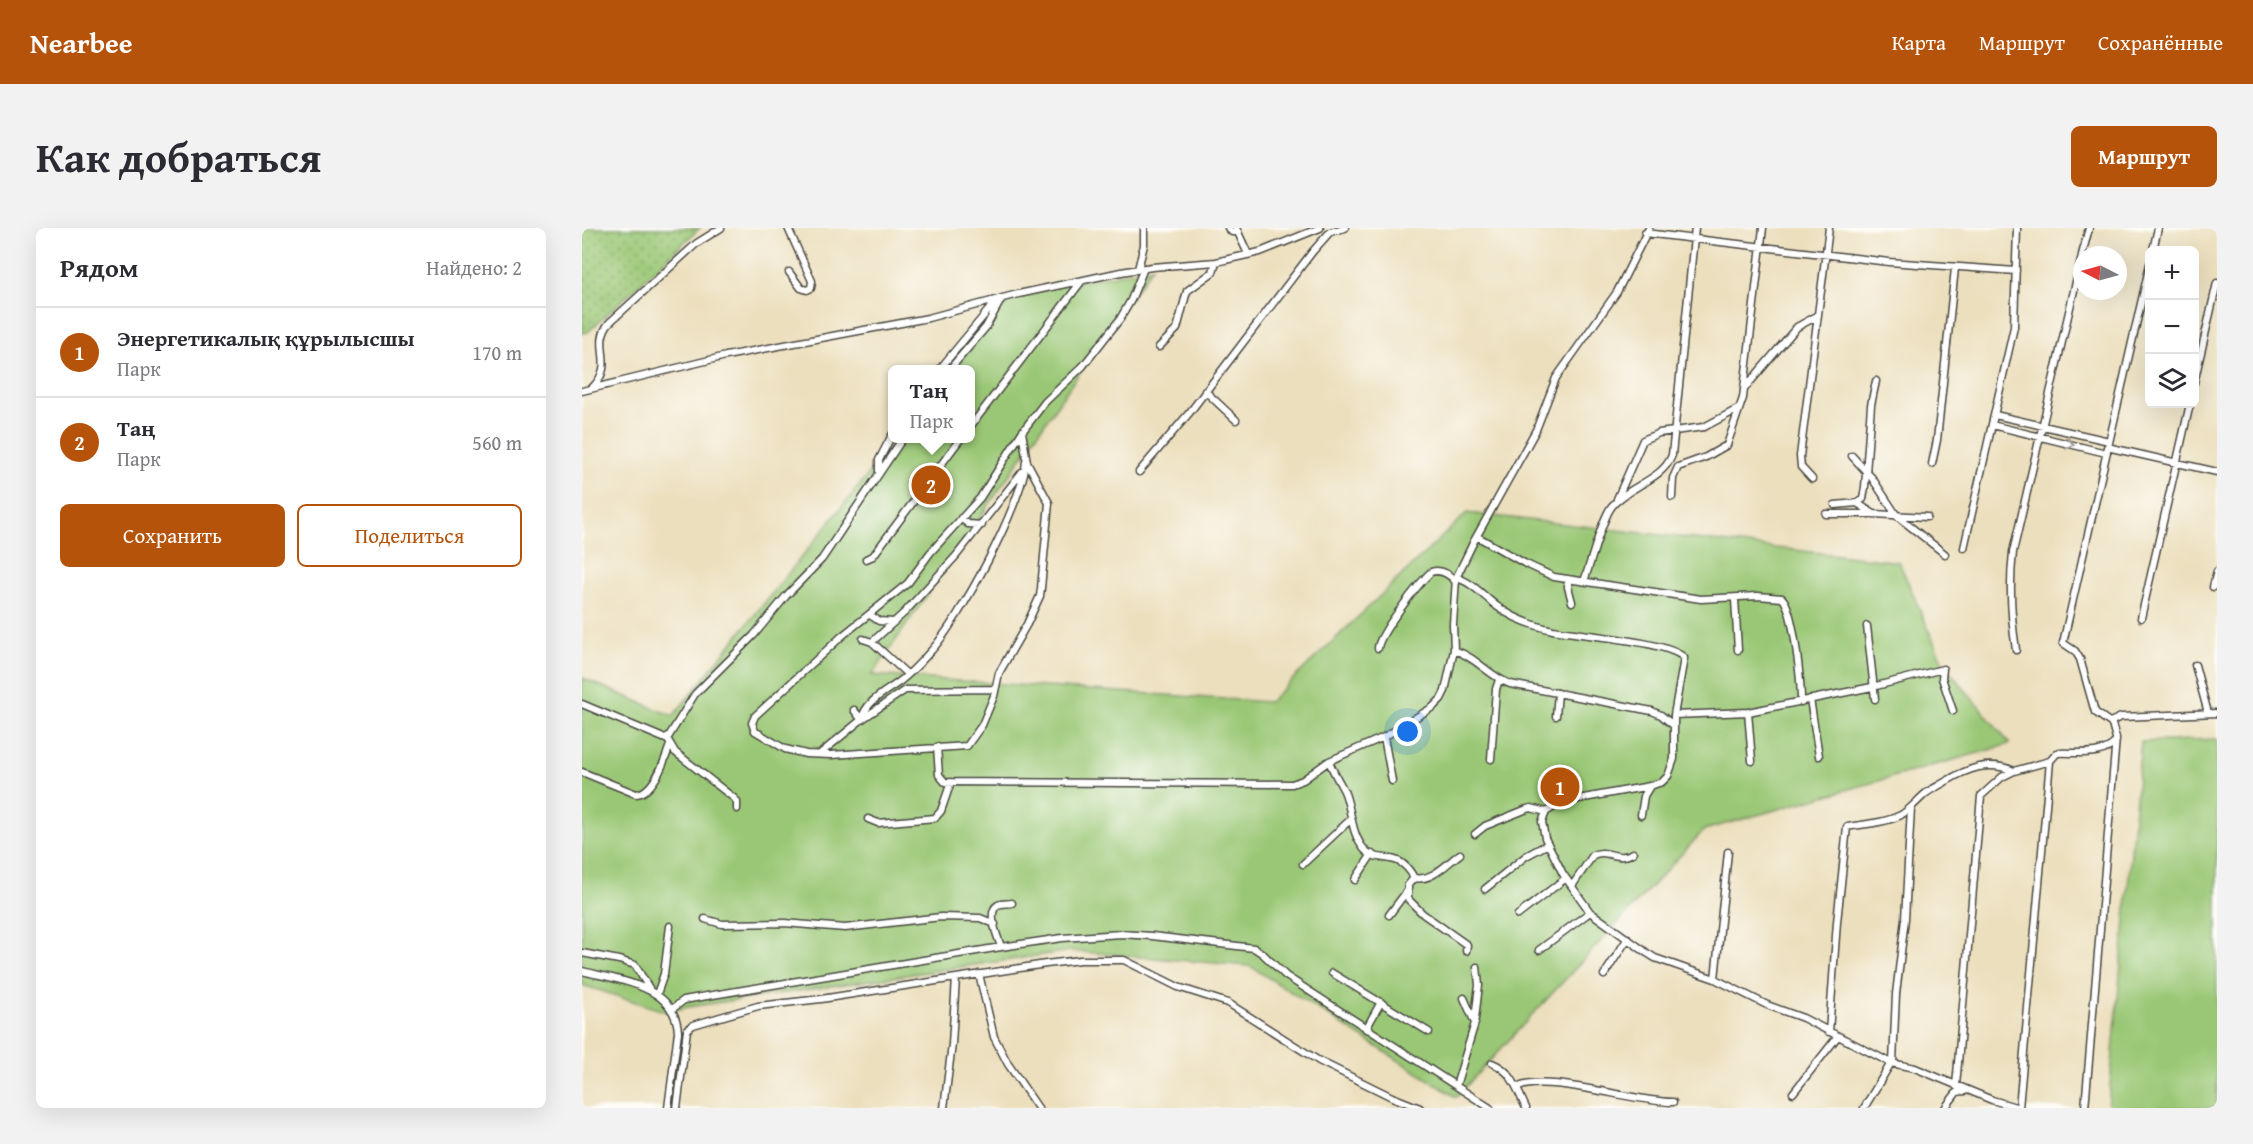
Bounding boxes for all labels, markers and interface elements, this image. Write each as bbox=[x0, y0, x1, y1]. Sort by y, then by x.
text: Nearbee bbox=[30, 22, 133, 63]
text: Карта bbox=[1892, 27, 1946, 58]
text: Маршрут bbox=[1979, 27, 2065, 58]
text: Сохранённые bbox=[2098, 27, 2223, 58]
text: Как добраться bbox=[36, 126, 321, 187]
button: Маршрут bbox=[2071, 126, 2217, 187]
north arrow bbox=[2073, 246, 2127, 300]
map controls bbox=[2145, 246, 2199, 408]
button: + bbox=[2145, 246, 2199, 300]
text: Рядом bbox=[60, 248, 138, 287]
text: Найдено: 2 bbox=[426, 253, 522, 282]
button: − bbox=[2145, 300, 2199, 354]
text: Энергетикалық құрылысшы bbox=[117, 322, 415, 354]
text: 1 bbox=[74, 338, 85, 367]
text: 170 m bbox=[472, 338, 522, 367]
text: Парк bbox=[117, 354, 161, 383]
button: layers bbox=[2145, 354, 2199, 408]
popup bbox=[888, 365, 975, 443]
text: Таң bbox=[910, 374, 948, 406]
text: Парк bbox=[910, 406, 953, 435]
text: Таң bbox=[117, 412, 155, 444]
text: 2 bbox=[74, 428, 85, 457]
text: 560 m bbox=[472, 428, 522, 457]
one-way arrow bbox=[2064, 436, 2074, 449]
text: Парк bbox=[117, 444, 161, 473]
pin: 2 bbox=[912, 462, 950, 508]
button: Сохранить bbox=[60, 504, 285, 567]
button: Поделиться bbox=[297, 504, 522, 567]
your location bbox=[1393, 717, 1422, 746]
pin: 1 bbox=[1540, 764, 1580, 810]

